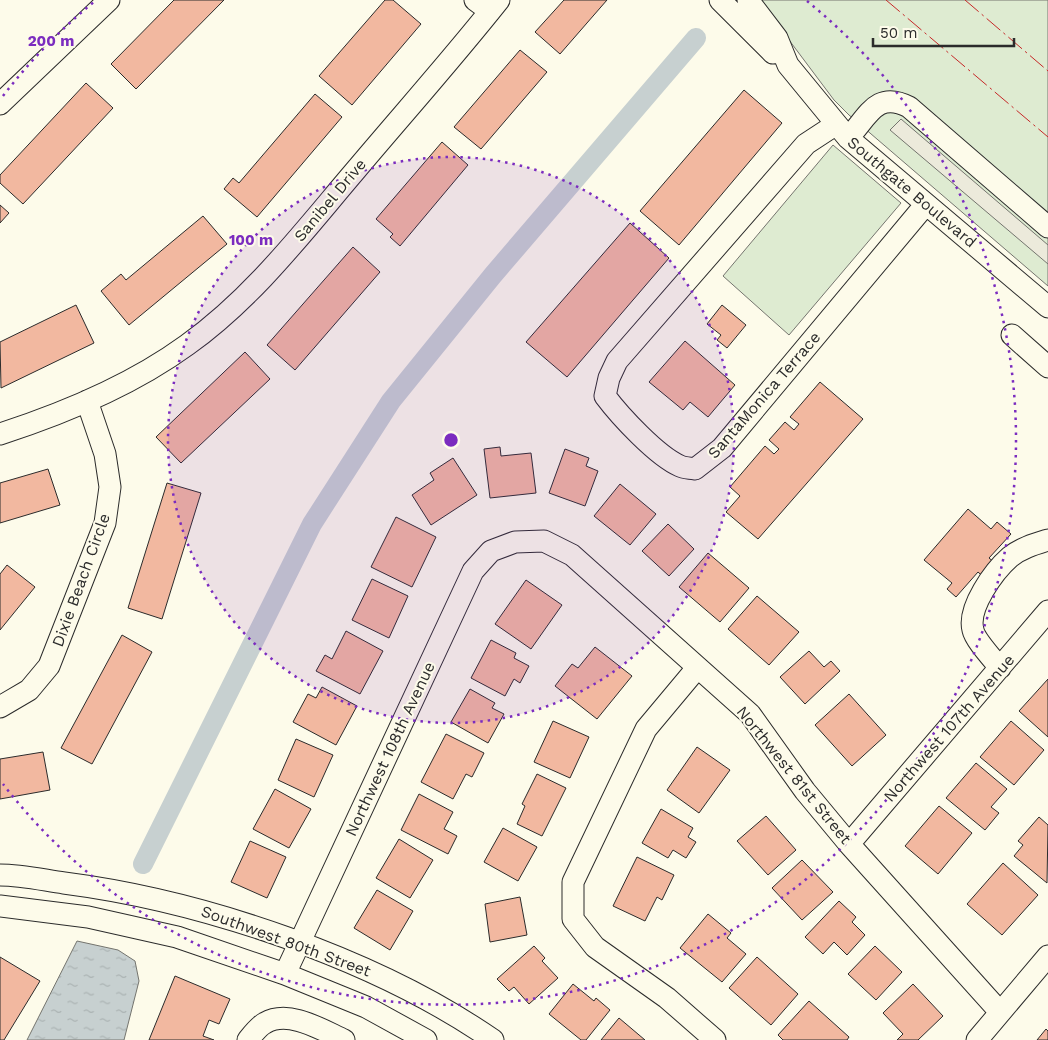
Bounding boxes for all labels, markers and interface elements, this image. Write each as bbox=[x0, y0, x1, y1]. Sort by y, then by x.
scale bar bbox=[873, 15, 1014, 47]
text: 50 m bbox=[880, 24, 917, 42]
text: 200 m bbox=[28, 32, 74, 50]
street label: Southgate Boulevard bbox=[844, 133, 980, 251]
street label: Sanibel Drive bbox=[290, 155, 370, 245]
text: 100 m bbox=[229, 231, 273, 249]
street label: SantaMonica Terrace bbox=[704, 328, 824, 462]
centre of rings bbox=[442, 431, 460, 449]
street label: Dixie Beach Circle bbox=[48, 511, 114, 649]
street label: Northwest 107th Avenue bbox=[880, 650, 1018, 806]
street label: Northwest 108th Avenue bbox=[341, 659, 439, 839]
street label: Northwest 81st Street bbox=[733, 702, 856, 848]
street label: Southwest 80th Street bbox=[199, 901, 374, 981]

